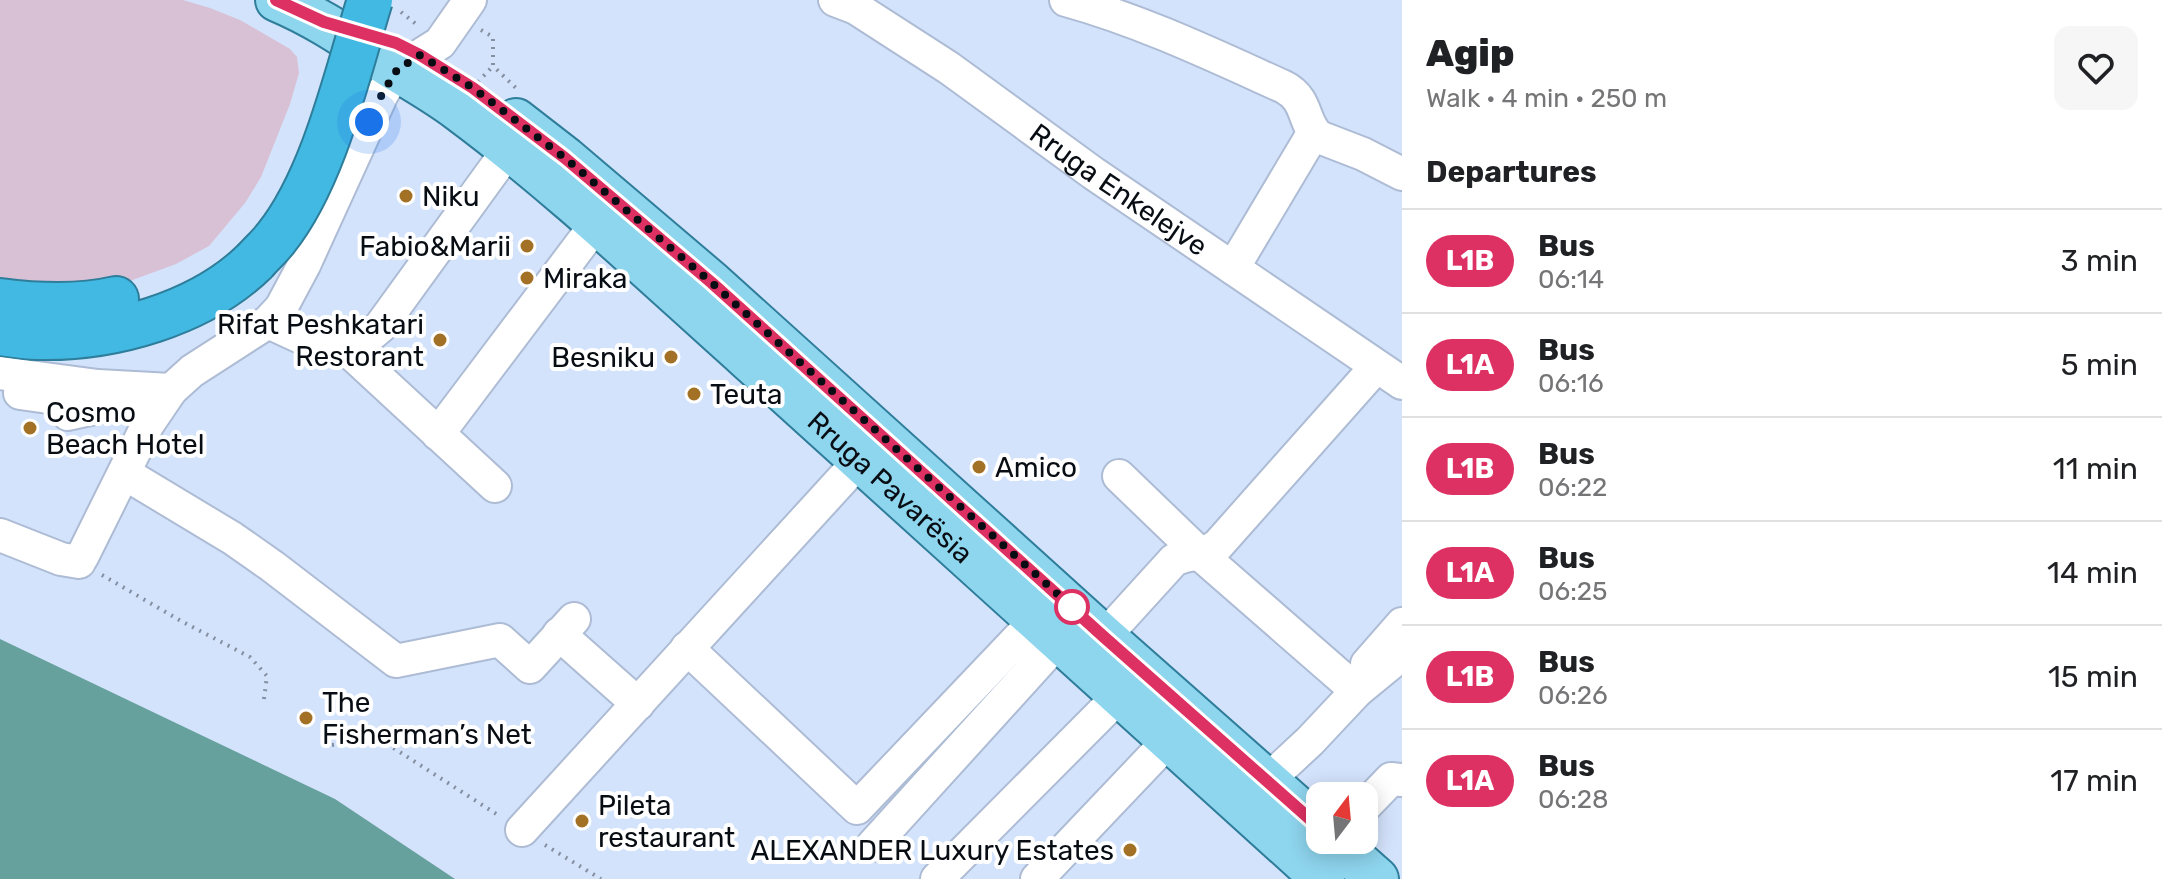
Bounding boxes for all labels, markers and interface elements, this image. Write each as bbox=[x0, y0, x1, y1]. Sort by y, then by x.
button: heart bbox=[2054, 26, 2138, 110]
text: Agip bbox=[1426, 30, 1514, 76]
text: Walk · 4 min · 250 m bbox=[1426, 83, 1667, 114]
your location bbox=[349, 102, 389, 142]
street label: Rruga Enkelejve bbox=[1024, 116, 1214, 262]
text: Departures bbox=[1426, 154, 1597, 190]
place label: Niku bbox=[422, 180, 480, 213]
marker: Niku bbox=[397, 187, 415, 205]
text: Bus bbox=[1538, 228, 1595, 264]
place label: Fabio&Marii bbox=[359, 230, 511, 263]
marker: Fabio&Marii bbox=[518, 237, 536, 255]
text: 3 min bbox=[2061, 243, 2138, 279]
text: L1B bbox=[1446, 244, 1494, 277]
place label: Miraka bbox=[543, 262, 628, 295]
text: 06:14 bbox=[1538, 264, 1604, 295]
marker: Miraka bbox=[518, 269, 536, 287]
place label: Rifat Peshkatari Restorant bbox=[217, 308, 424, 373]
marker: Rifat Peshkatari Restorant bbox=[431, 331, 449, 349]
text: Bus bbox=[1538, 332, 1595, 368]
place label: Besniku bbox=[551, 341, 655, 374]
text: 5 min bbox=[2061, 347, 2138, 383]
marker: Besniku bbox=[662, 348, 680, 366]
text: L1A bbox=[1446, 348, 1494, 381]
text: 06:16 bbox=[1538, 368, 1604, 399]
place label: Teuta bbox=[710, 378, 782, 411]
marker: Teuta bbox=[685, 385, 703, 403]
place label: Cosmo Beach Hotel bbox=[46, 396, 205, 461]
street label: Rruga Pavarësia bbox=[801, 404, 980, 570]
marker: Cosmo Beach Hotel bbox=[21, 419, 39, 437]
text: Bus bbox=[1538, 436, 1595, 472]
place label: Amico bbox=[995, 451, 1077, 484]
text: 11 min bbox=[2053, 451, 2138, 487]
text: L1B bbox=[1446, 452, 1494, 485]
marker: Amico bbox=[970, 458, 988, 476]
text: 06:22 bbox=[1538, 472, 1607, 503]
text: Bus bbox=[1538, 540, 1595, 576]
text: 14 min bbox=[2047, 555, 2138, 591]
text: L1A bbox=[1446, 556, 1494, 589]
text: 06:25 bbox=[1538, 576, 1608, 607]
unlabelled marker bbox=[1055, 590, 1089, 624]
text: Bus bbox=[1538, 644, 1595, 680]
text: 15 min bbox=[2048, 659, 2138, 695]
text: L1B bbox=[1446, 660, 1494, 693]
text: 06:26 bbox=[1538, 680, 1608, 711]
place label: The Fisherman’s Net bbox=[322, 686, 532, 751]
marker: The Fisherman’s Net bbox=[297, 709, 315, 727]
text: Bus bbox=[1538, 748, 1595, 784]
text: 17 min bbox=[2050, 763, 2138, 799]
text: L1A bbox=[1446, 764, 1494, 797]
north arrow bbox=[1306, 782, 1378, 854]
map controls bbox=[1306, 782, 1378, 854]
text: 06:28 bbox=[1538, 784, 1609, 815]
place label: Pileta restaurant bbox=[598, 789, 735, 854]
marker: Pileta restaurant bbox=[573, 812, 591, 830]
place label: ALEXANDER Luxury Estates bbox=[750, 834, 1114, 867]
marker: ALEXANDER Luxury Estates bbox=[1121, 841, 1139, 859]

